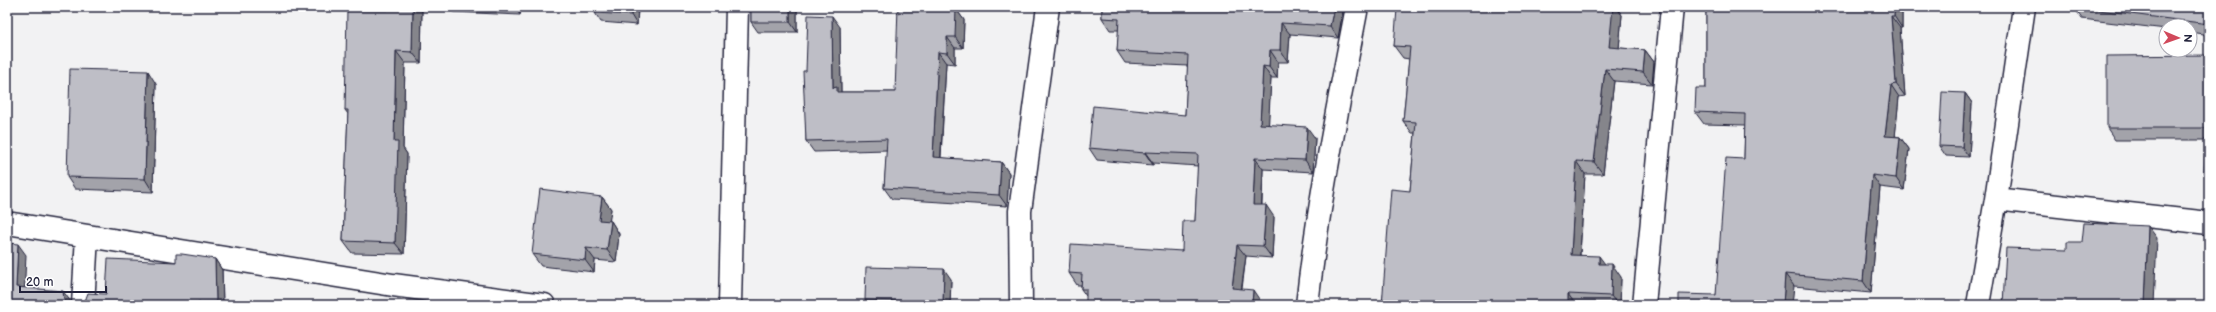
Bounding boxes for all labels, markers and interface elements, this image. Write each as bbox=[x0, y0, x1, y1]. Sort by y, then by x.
north arrow bbox=[2158, 18, 2198, 58]
text: N bbox=[2181, 34, 2194, 43]
scale bar bbox=[20, 268, 106, 294]
text: 20 m bbox=[26, 275, 53, 290]

